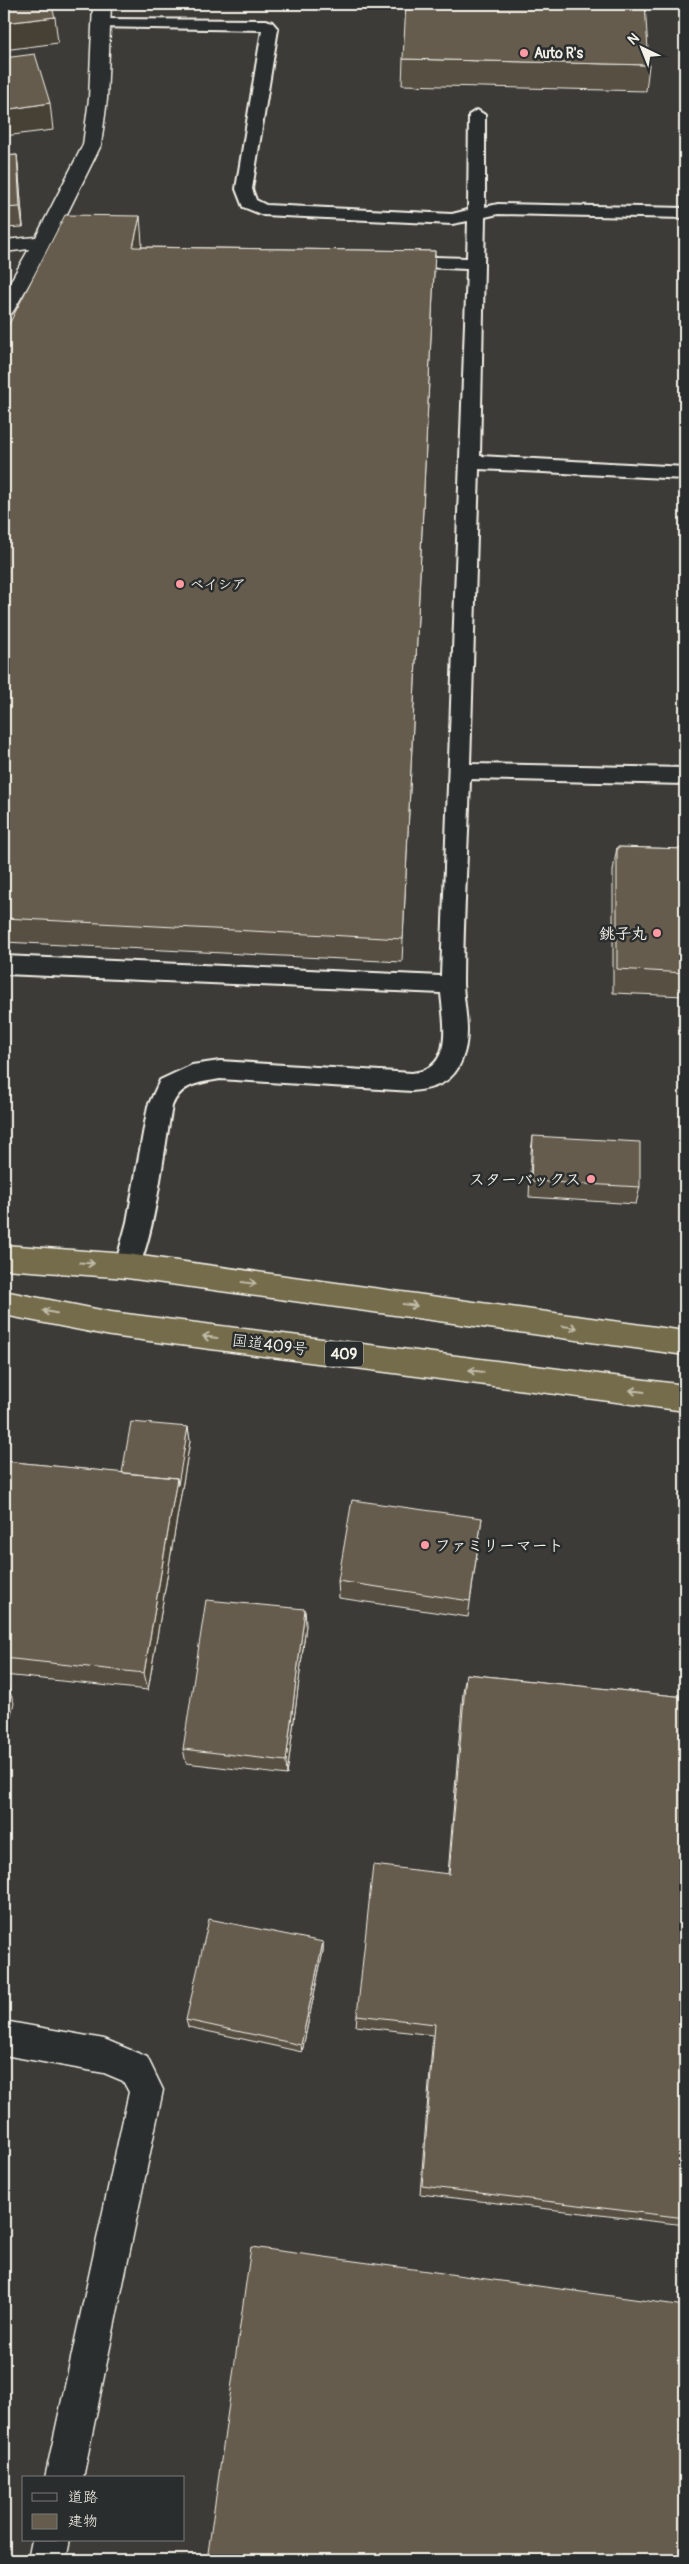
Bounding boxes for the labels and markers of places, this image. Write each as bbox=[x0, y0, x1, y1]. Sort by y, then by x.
place label: Auto R's bbox=[534, 45, 584, 62]
marker: Auto R's bbox=[518, 47, 530, 59]
place label: ベイシア bbox=[190, 576, 246, 593]
marker: ベイシア bbox=[174, 578, 186, 590]
place label: 銚子丸 bbox=[599, 924, 647, 944]
marker: 銚子丸 bbox=[651, 927, 663, 939]
place label: スターバックス bbox=[469, 1170, 581, 1190]
marker: スターバックス bbox=[585, 1173, 597, 1185]
place label: ファミリーマート bbox=[435, 1536, 564, 1556]
marker: ファミリーマート bbox=[419, 1539, 431, 1551]

